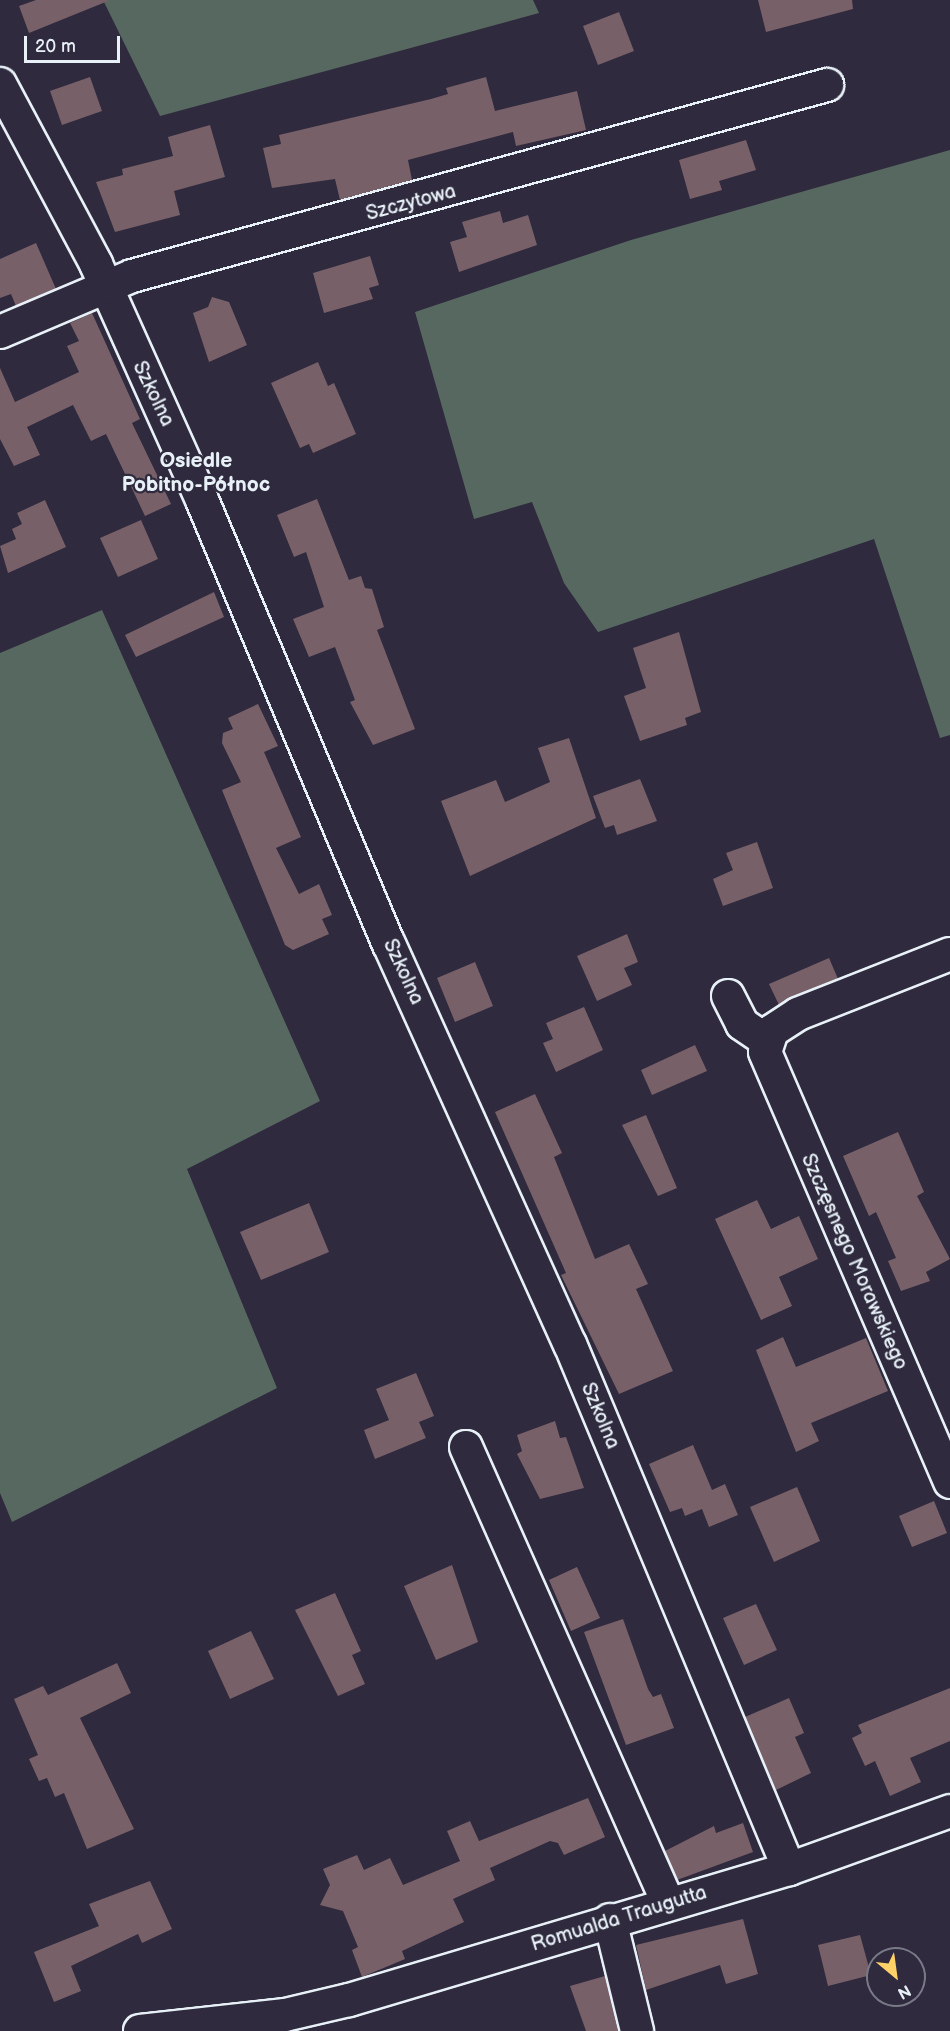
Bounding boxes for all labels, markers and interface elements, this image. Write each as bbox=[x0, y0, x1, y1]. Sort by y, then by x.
scale bar bbox=[27, 24, 123, 62]
text: 20 m bbox=[35, 36, 76, 57]
street label: Szczytowa bbox=[363, 179, 459, 227]
street label: Szkolna bbox=[127, 357, 179, 431]
district label: Osiedle Pobitno-Północ bbox=[122, 448, 270, 498]
street label: Szkolna bbox=[377, 935, 429, 1009]
street label: Szczęsnego Morawskiego bbox=[795, 1150, 913, 1374]
street label: Szkolna bbox=[575, 1379, 625, 1453]
street label: Romualda Traugutta bbox=[528, 1881, 710, 1957]
north arrow bbox=[866, 1947, 926, 2007]
text: N bbox=[894, 1980, 914, 2003]

